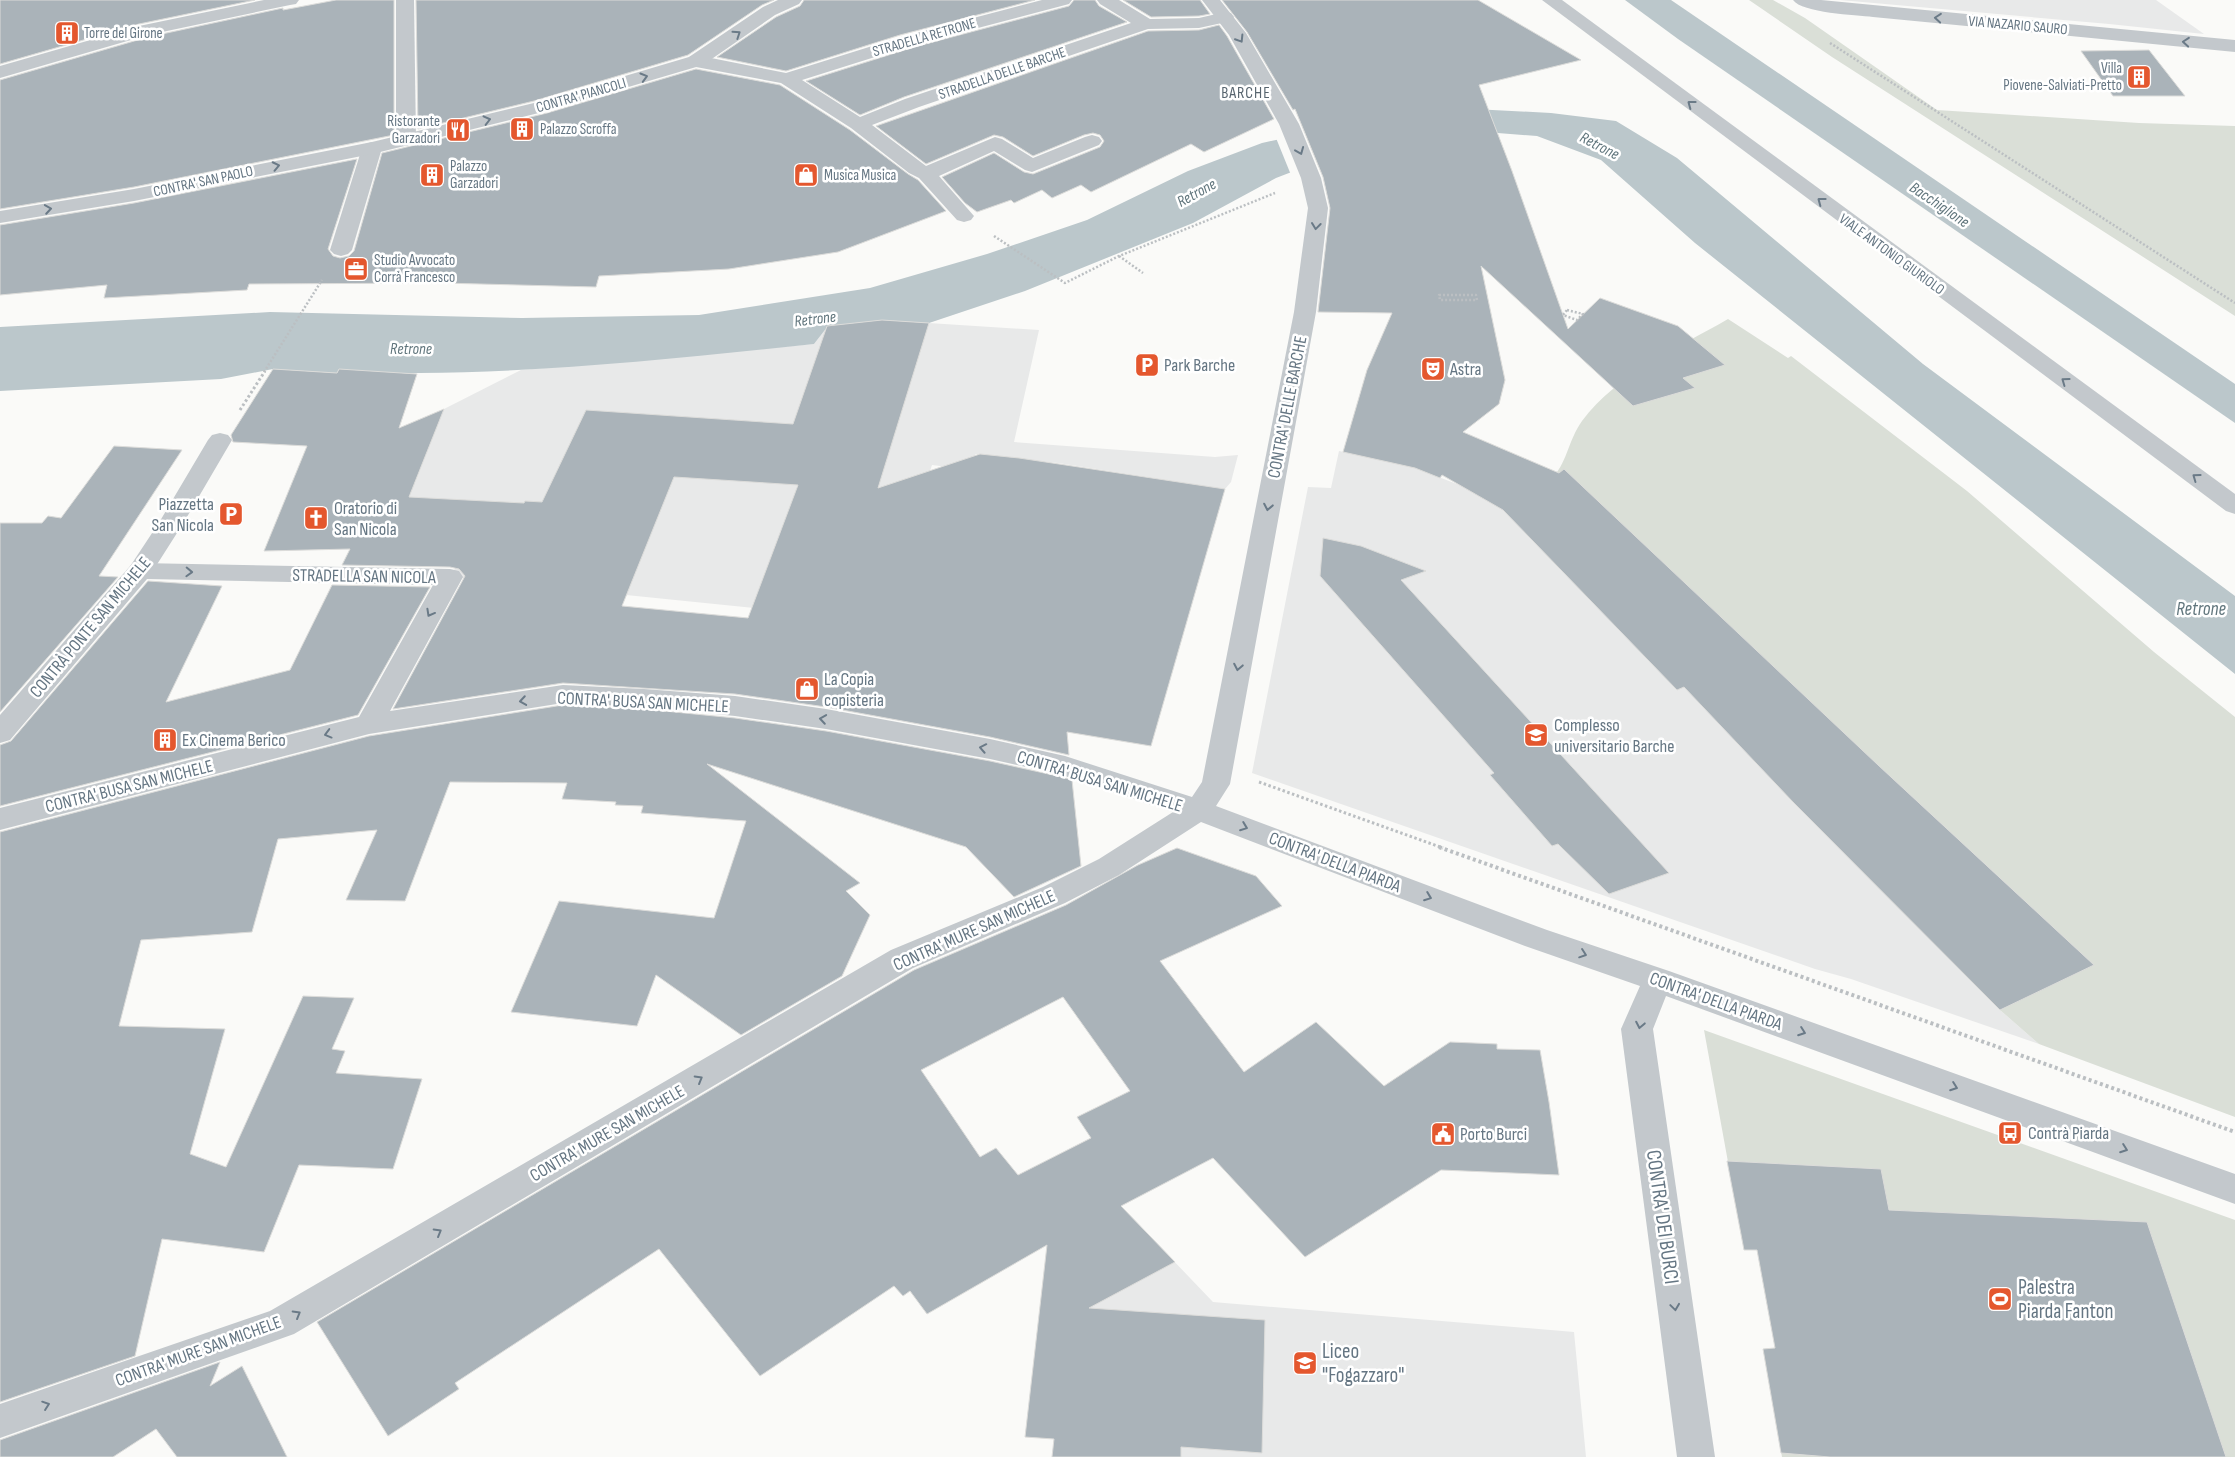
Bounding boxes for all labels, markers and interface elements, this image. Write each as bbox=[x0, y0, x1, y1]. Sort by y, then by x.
street label: VIA NAZARIO SAURO bbox=[1967, 12, 2068, 39]
one-way arrow bbox=[1933, 13, 1941, 24]
street label: STRADELLA RETRONE bbox=[870, 14, 978, 61]
building icon: Torre del Girone bbox=[54, 20, 80, 46]
place label: Torre del Girone bbox=[84, 24, 163, 43]
one-way arrow bbox=[731, 31, 740, 40]
one-way arrow bbox=[1234, 33, 1244, 42]
one-way arrow bbox=[2182, 36, 2190, 47]
street label: STRADELLA DELLE BARCHE bbox=[936, 43, 1068, 104]
place label: Villa Piovene-Salviati-Pretto bbox=[2003, 59, 2122, 95]
building icon: Villa Piovene-Salviati-Pretto bbox=[2126, 64, 2152, 90]
one-way arrow bbox=[639, 72, 647, 82]
street label: CONTRA' PIANCOLI bbox=[534, 74, 628, 117]
district label: BARCHE bbox=[1221, 84, 1271, 103]
one-way arrow bbox=[1688, 102, 1697, 110]
place label: Ristorante Garzadori bbox=[387, 112, 440, 148]
one-way arrow bbox=[483, 115, 492, 126]
building icon: Palazzo Scroffa bbox=[509, 116, 535, 142]
restaurant icon: Ristorante Garzadori bbox=[445, 117, 471, 143]
place label: Palazzo Scroffa bbox=[540, 120, 617, 139]
water label: Retrone bbox=[1576, 128, 1622, 164]
one-way arrow bbox=[1293, 146, 1304, 155]
place label: Palazzo Garzadori bbox=[450, 157, 498, 193]
one-way arrow bbox=[272, 161, 281, 172]
street label: CONTRA' SAN PAOLO bbox=[151, 162, 255, 201]
building icon: Palazzo Garzadori bbox=[419, 162, 445, 188]
shop icon: Musica Musica bbox=[793, 162, 819, 188]
place label: Musica Musica bbox=[824, 166, 896, 185]
water label: Retrone bbox=[1174, 175, 1220, 212]
water label: Bacchiglione bbox=[1906, 178, 1973, 232]
one-way arrow bbox=[1818, 199, 1827, 207]
one-way arrow bbox=[44, 205, 52, 215]
street label: VIALE ANTONIO GIURIOLO bbox=[1835, 210, 1948, 299]
one-way arrow bbox=[1311, 222, 1322, 230]
place label: Studio Avvocato Corrà Francesco bbox=[374, 251, 455, 287]
office icon: Studio Avvocato Corrà Francesco bbox=[343, 256, 369, 282]
water label: Retrone bbox=[793, 308, 837, 331]
street label: CONTRA' DELLE BARCHE bbox=[1263, 334, 1312, 480]
water label: Retrone bbox=[390, 340, 432, 359]
parking icon: Park Barche bbox=[1134, 352, 1160, 378]
place label: Park Barche bbox=[1164, 355, 1235, 376]
theatre icon: Astra bbox=[1420, 356, 1446, 382]
place label: Astra bbox=[1449, 359, 1482, 380]
one-way arrow bbox=[2061, 378, 2071, 387]
one-way arrow bbox=[2192, 474, 2202, 483]
place label: Piazzetta San Nicola bbox=[151, 494, 214, 536]
place label: Oratorio di San Nicola bbox=[334, 498, 397, 540]
parking icon: Piazzetta San Nicola bbox=[218, 501, 244, 527]
one-way arrow bbox=[1263, 502, 1274, 511]
church icon: Oratorio di San Nicola bbox=[303, 505, 329, 531]
street label: CONTRÀ PONTE SAN MICHELE bbox=[25, 553, 155, 702]
street label: STRADELLA SAN NICOLA bbox=[292, 565, 436, 588]
one-way arrow bbox=[185, 567, 193, 577]
water label: Retrone bbox=[2176, 598, 2226, 621]
one-way arrow bbox=[426, 607, 436, 616]
one-way arrow bbox=[1234, 662, 1244, 671]
place label: La Copia copisteria bbox=[824, 669, 884, 711]
shop icon: La Copia copisteria bbox=[794, 676, 820, 702]
street label: CONTRA' BUSA SAN MICHELE bbox=[557, 688, 729, 717]
one-way arrow bbox=[518, 695, 527, 705]
one-way arrow bbox=[819, 714, 827, 725]
place label: Complesso universitario Barche bbox=[1554, 715, 1675, 757]
school or university icon: Complesso universitario Barche bbox=[1523, 722, 1549, 748]
building icon: Ex Cinema Berico bbox=[152, 727, 178, 753]
one-way arrow bbox=[324, 728, 333, 739]
place label: Ex Cinema Berico bbox=[182, 730, 286, 751]
one-way arrow bbox=[979, 743, 988, 754]
street label: CONTRA' BUSA SAN MICHELE bbox=[1015, 746, 1185, 817]
street label: CONTRA' BUSA SAN MICHELE bbox=[43, 756, 215, 817]
one-way arrow bbox=[1239, 822, 1247, 832]
street label: CONTRA' DELLA PIARDA bbox=[1266, 828, 1404, 897]
street label: CONTRA' MURE SAN MICHELE bbox=[890, 885, 1058, 976]
one-way arrow bbox=[1423, 891, 1432, 902]
one-way arrow bbox=[1578, 948, 1586, 958]
street label: CONTRA' DELLA PIARDA bbox=[1647, 968, 1785, 1035]
one-way arrow bbox=[1635, 1020, 1645, 1029]
one-way arrow bbox=[1797, 1026, 1805, 1036]
one-way arrow bbox=[693, 1076, 702, 1086]
street label: CONTRA' MURE SAN MICHELE bbox=[526, 1081, 688, 1186]
one-way arrow bbox=[1950, 1081, 1958, 1091]
bus stop icon: Contrà Piarda bbox=[1997, 1120, 2023, 1146]
public building icon: Porto Burci bbox=[1430, 1121, 1456, 1147]
place label: Contrà Piarda bbox=[2028, 1123, 2109, 1144]
place label: Porto Burci bbox=[1460, 1124, 1527, 1145]
one-way arrow bbox=[2119, 1143, 2127, 1153]
street label: CONTRA' DEI BURCI bbox=[1641, 1148, 1684, 1286]
one-way arrow bbox=[432, 1228, 441, 1238]
place label: Palestra Piarda Fanton bbox=[2018, 1275, 2113, 1324]
sports icon: Palestra Piarda Fanton bbox=[1987, 1286, 2013, 1312]
one-way arrow bbox=[1670, 1302, 1680, 1311]
one-way arrow bbox=[292, 1310, 301, 1320]
street label: CONTRA' MURE SAN MICHELE bbox=[112, 1312, 284, 1391]
place label: Liceo "Fogazzaro" bbox=[1322, 1339, 1404, 1388]
school or university icon: Liceo "Fogazzaro" bbox=[1292, 1350, 1318, 1376]
one-way arrow bbox=[41, 1401, 50, 1411]

